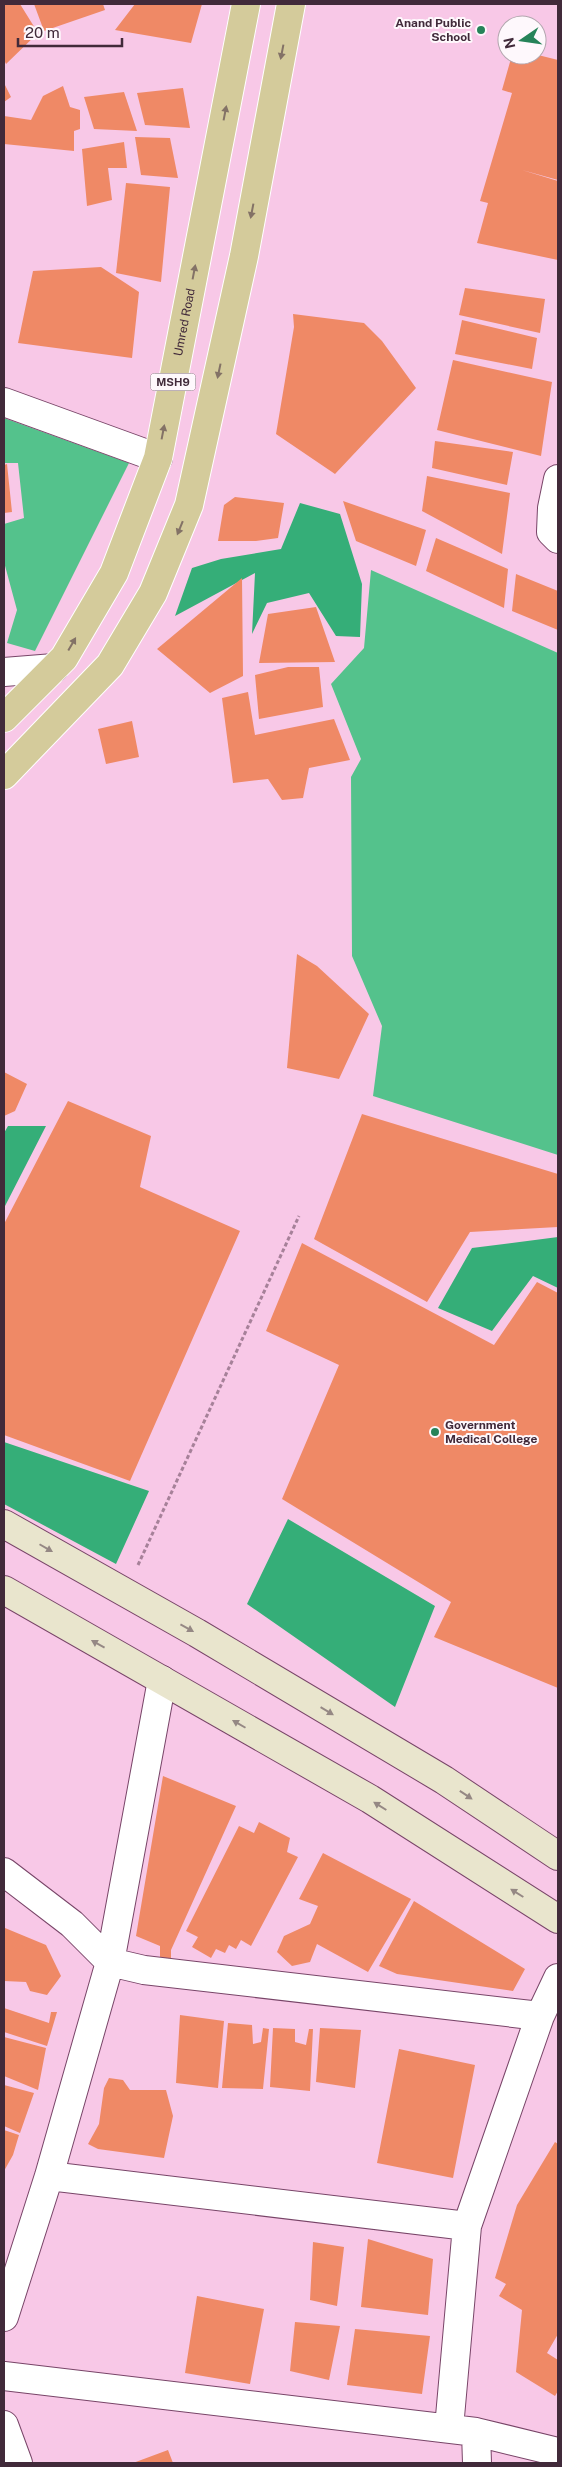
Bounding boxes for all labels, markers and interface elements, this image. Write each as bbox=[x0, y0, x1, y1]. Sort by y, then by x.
scale bar bbox=[18, 15, 121, 47]
north arrow bbox=[497, 15, 547, 65]
place label: Anand Public School bbox=[395, 16, 471, 44]
text: 20 m bbox=[25, 24, 60, 41]
marker: Anand Public School bbox=[475, 24, 487, 36]
text: N bbox=[500, 36, 518, 50]
one-way arrow bbox=[278, 44, 286, 59]
one-way arrow bbox=[221, 104, 229, 120]
one-way arrow bbox=[248, 204, 256, 219]
one-way arrow bbox=[190, 265, 198, 280]
street label: Umred Road bbox=[171, 287, 198, 357]
one-way arrow bbox=[215, 363, 223, 379]
road number: MSH9 bbox=[150, 374, 196, 391]
one-way arrow bbox=[160, 423, 168, 439]
one-way arrow bbox=[176, 521, 184, 536]
one-way arrow bbox=[68, 638, 77, 651]
place label: Government Medical College bbox=[445, 1418, 537, 1446]
marker: Government Medical College bbox=[429, 1426, 441, 1438]
one-way arrow bbox=[39, 1544, 54, 1552]
one-way arrow bbox=[180, 1624, 195, 1632]
one-way arrow bbox=[91, 1640, 105, 1648]
one-way arrow bbox=[321, 1706, 334, 1715]
one-way arrow bbox=[233, 1720, 246, 1729]
one-way arrow bbox=[460, 1790, 473, 1800]
one-way arrow bbox=[373, 1801, 386, 1811]
one-way arrow bbox=[510, 1888, 524, 1897]

